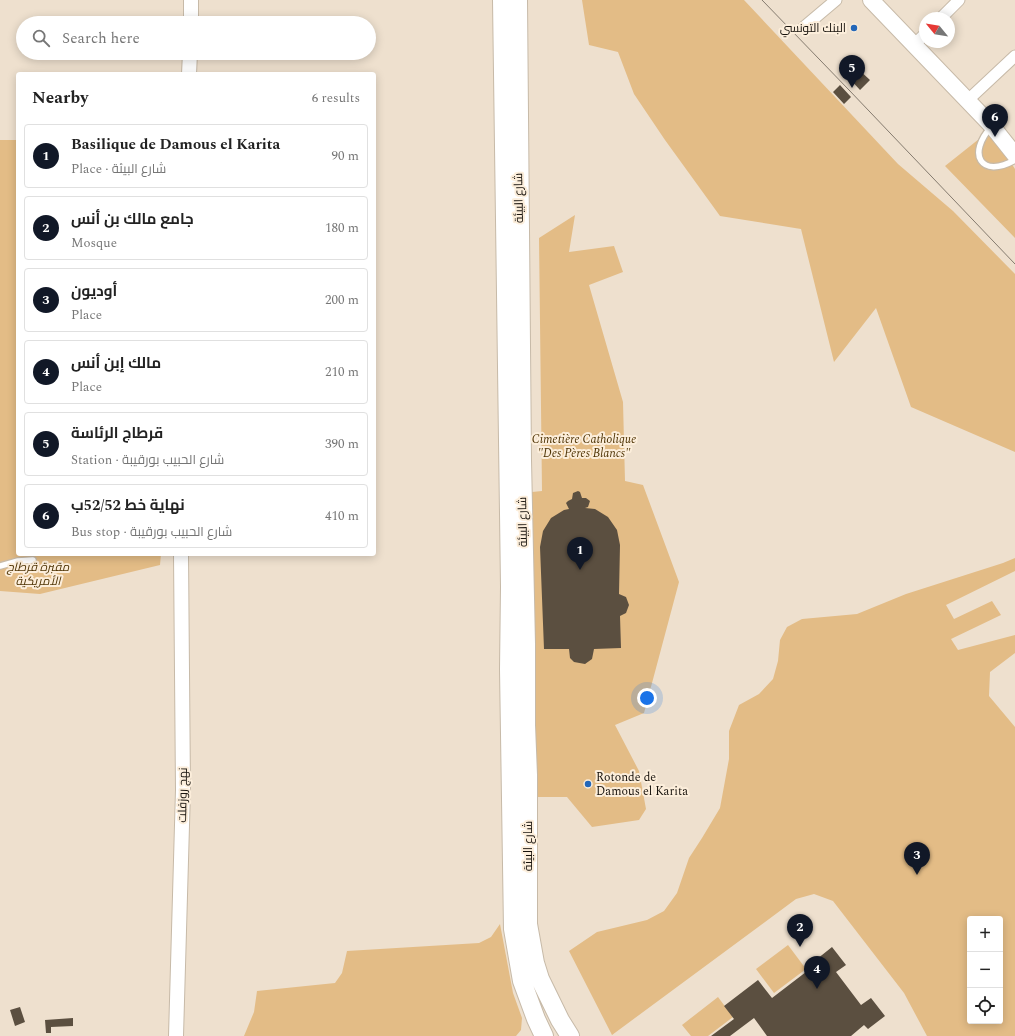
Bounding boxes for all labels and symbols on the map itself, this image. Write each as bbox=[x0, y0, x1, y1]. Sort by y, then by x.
north arrow bbox=[919, 12, 955, 48]
place label: البنك التونسي bbox=[780, 19, 846, 38]
marker: البنك التونسي bbox=[849, 23, 859, 33]
pin: 5 bbox=[839, 55, 865, 88]
pin: 6 bbox=[982, 104, 1008, 137]
street label: شارع البيئة bbox=[509, 173, 529, 223]
park label: Cimetière Catholique "Des Pères Blancs" bbox=[532, 430, 636, 463]
street label: شارع البيئة bbox=[513, 497, 533, 547]
pin: 1 bbox=[567, 537, 593, 570]
park label: مقبرة قرطاج الأمريكية bbox=[6, 558, 70, 591]
your location bbox=[637, 688, 657, 708]
street label: نهج روزفلت bbox=[173, 767, 193, 823]
place label: Rotonde de Damous el Karita bbox=[596, 768, 688, 801]
marker: Rotonde de Damous el Karita bbox=[583, 779, 593, 789]
street label: شارع البيئة bbox=[519, 821, 538, 871]
pin: 3 bbox=[904, 842, 930, 875]
pin: 2 bbox=[787, 914, 813, 947]
pin: 4 bbox=[804, 956, 830, 989]

